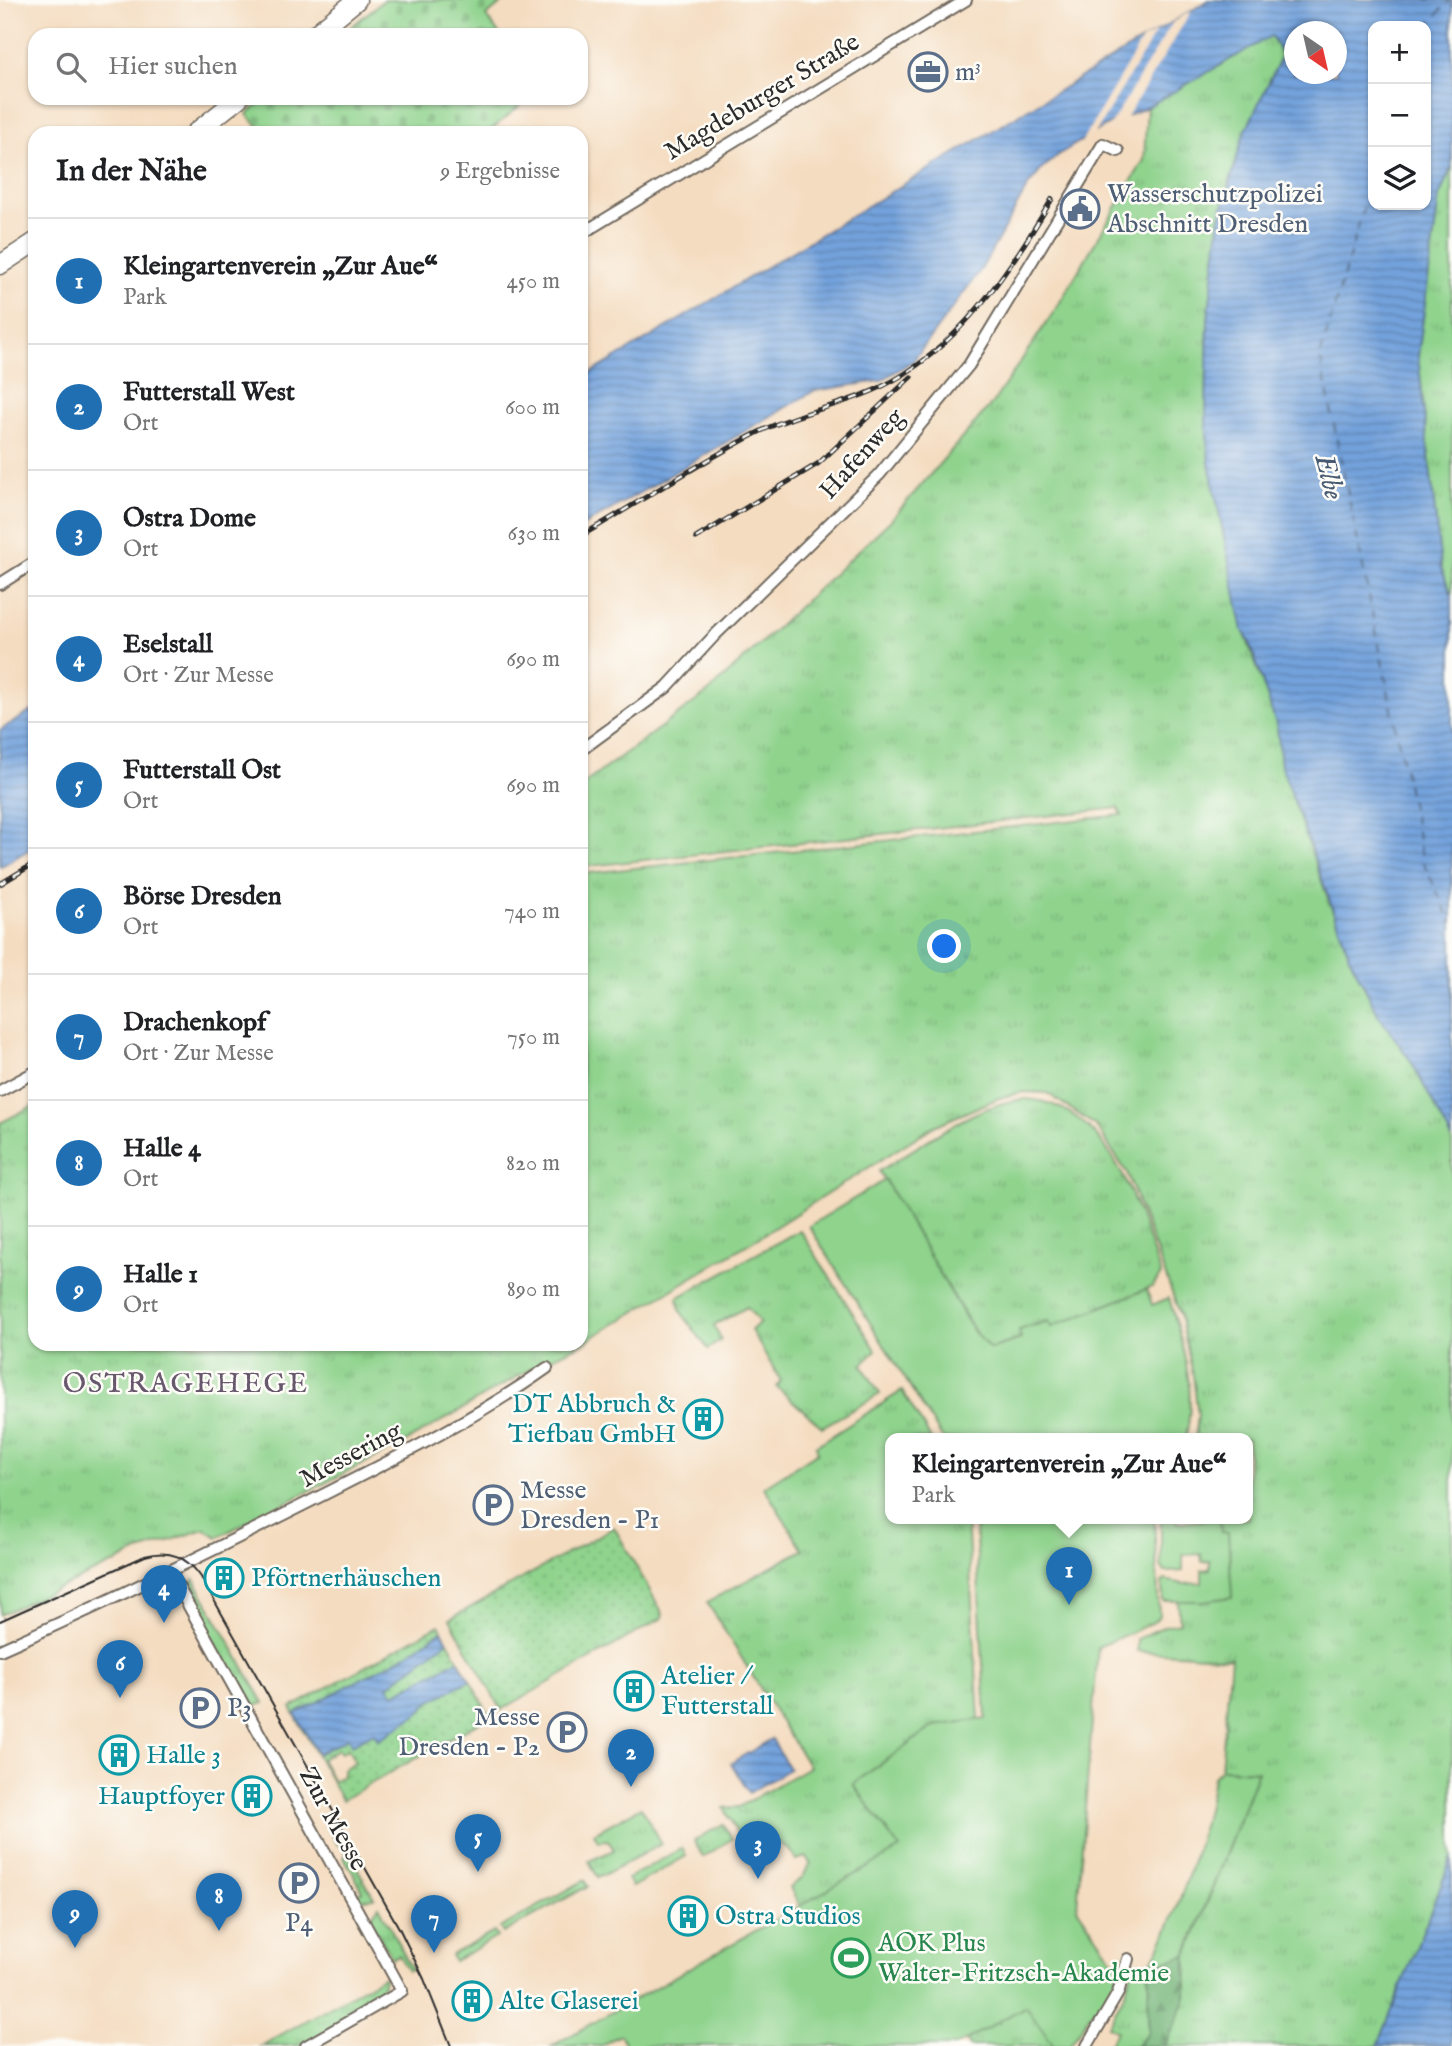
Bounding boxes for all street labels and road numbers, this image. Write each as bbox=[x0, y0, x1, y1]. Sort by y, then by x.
street label: Magdeburger Straße bbox=[658, 26, 866, 168]
street label: Hafenweg bbox=[812, 401, 912, 506]
street label: Messering bbox=[294, 1414, 408, 1496]
street label: Zur Messe bbox=[291, 1761, 375, 1877]

